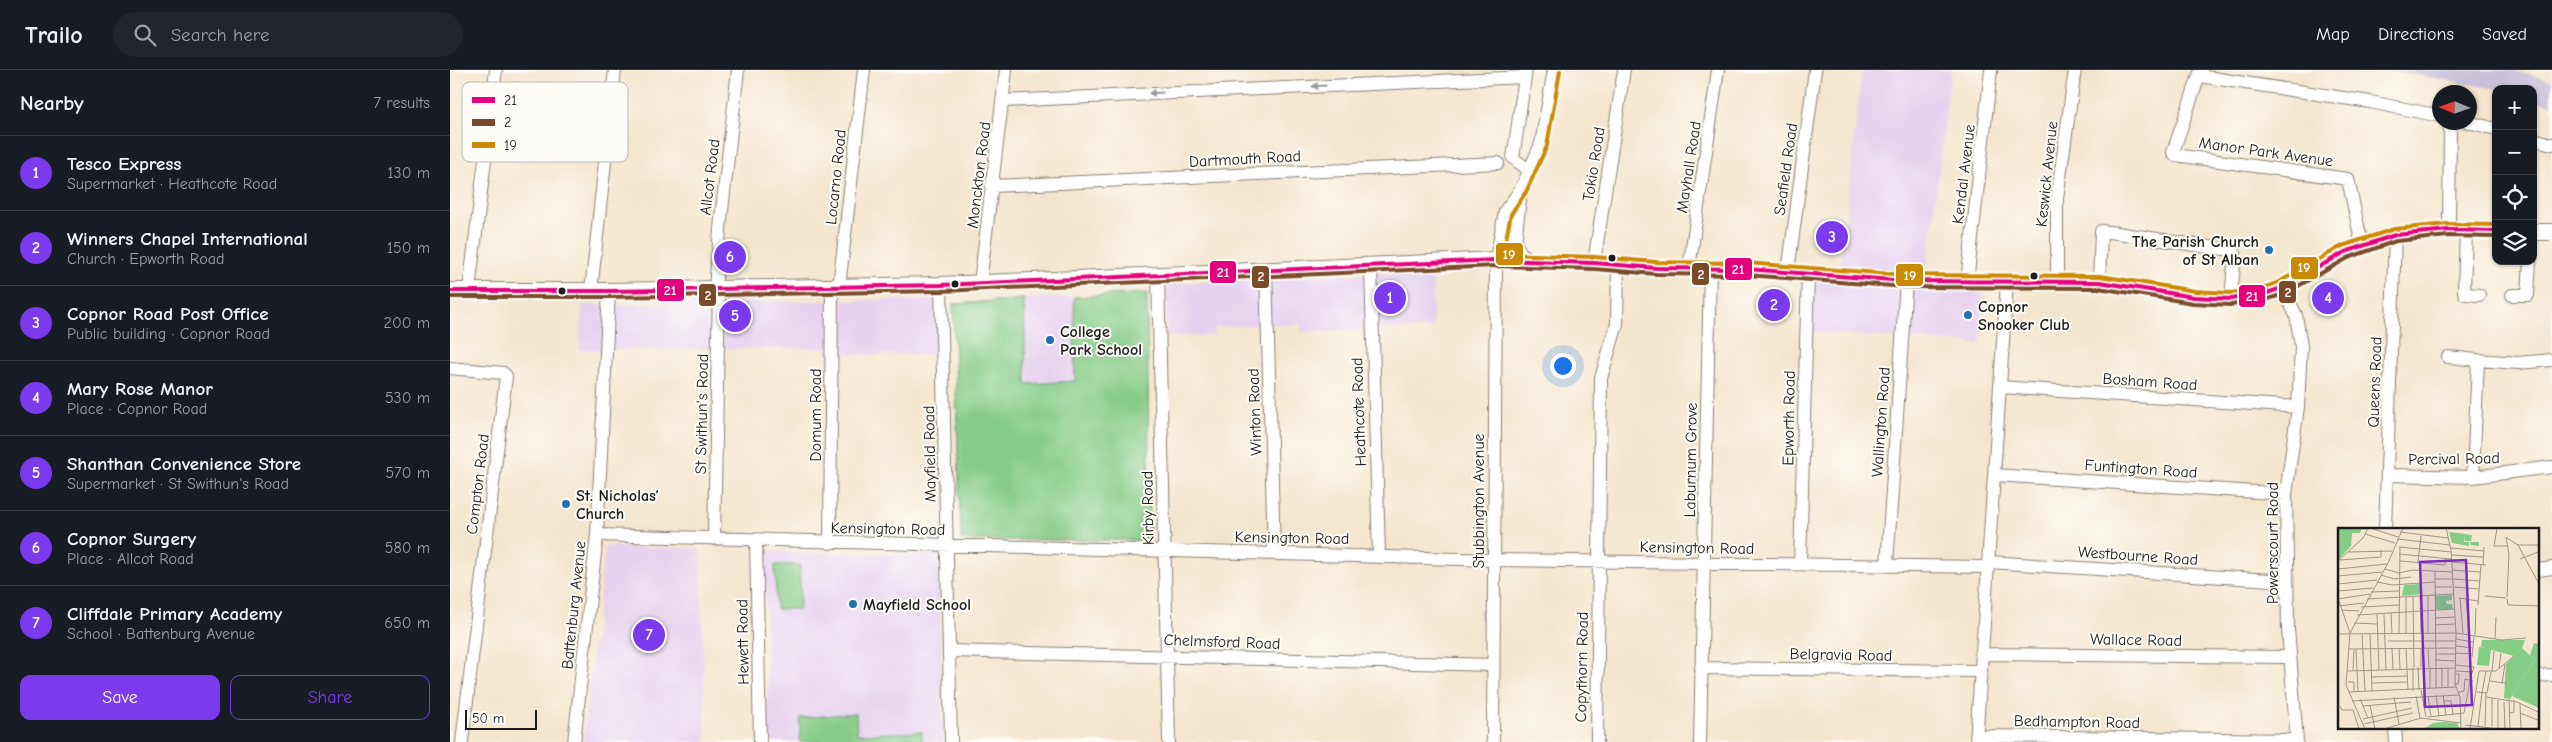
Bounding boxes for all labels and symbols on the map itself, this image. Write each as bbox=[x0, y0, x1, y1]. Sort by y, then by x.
legend bbox=[462, 82, 628, 162]
one-way arrow bbox=[1310, 82, 1326, 90]
north arrow bbox=[2432, 85, 2477, 130]
one-way arrow bbox=[1148, 90, 1164, 98]
text: 21 bbox=[504, 92, 517, 109]
text: 2 bbox=[504, 114, 511, 131]
street label: Mayhall Road bbox=[1673, 120, 1705, 214]
street label: Keswick Avenue bbox=[2032, 120, 2062, 228]
street label: Monckton Road bbox=[964, 121, 994, 230]
street label: Seafield Road bbox=[1771, 122, 1801, 216]
street label: Kendal Avenue bbox=[1949, 123, 1979, 225]
street label: Tokio Road bbox=[1579, 126, 1609, 203]
street label: Locarno Road bbox=[822, 129, 850, 226]
street label: Manor Park Avenue bbox=[2198, 134, 2334, 170]
text: 19 bbox=[504, 137, 517, 154]
street label: Allcot Road bbox=[696, 138, 724, 216]
street label: Dartmouth Road bbox=[1189, 147, 1302, 171]
pin: 3 bbox=[1816, 218, 1848, 256]
place label: The Parish Church of St Alban bbox=[2132, 233, 2259, 269]
pin: 6 bbox=[714, 238, 746, 276]
line badge: 19 bbox=[1495, 242, 1524, 266]
marker: The Parish Church of St Alban bbox=[2263, 244, 2275, 256]
text: 19 bbox=[1503, 246, 1515, 263]
unlabelled marker bbox=[1607, 253, 1617, 263]
line badge: 19 bbox=[2290, 256, 2319, 280]
line badge: 21 bbox=[1724, 257, 1753, 281]
text: 19 bbox=[2298, 259, 2310, 276]
line badge: 21 bbox=[1209, 260, 1237, 284]
text: 21 bbox=[1732, 261, 1744, 278]
line badge: 2 bbox=[1691, 262, 1710, 286]
line badge: 19 bbox=[1895, 263, 1924, 287]
text: 21 bbox=[1217, 264, 1229, 281]
line badge: 2 bbox=[1251, 265, 1270, 289]
text: 2 bbox=[1698, 266, 1705, 283]
text: 19 bbox=[1904, 267, 1916, 284]
text: 2 bbox=[1258, 268, 1265, 285]
unlabelled marker bbox=[2029, 271, 2039, 281]
line badge: 21 bbox=[656, 278, 685, 302]
unlabelled marker bbox=[950, 279, 960, 289]
pin: 1 bbox=[1374, 279, 1406, 317]
pin: 4 bbox=[2312, 279, 2344, 317]
line badge: 2 bbox=[2278, 280, 2297, 304]
text: 21 bbox=[664, 282, 676, 299]
line badge: 2 bbox=[698, 283, 717, 307]
line badge: 21 bbox=[2238, 284, 2266, 308]
text: 2 bbox=[2285, 284, 2292, 301]
unlabelled marker bbox=[557, 286, 567, 296]
pin: 2 bbox=[1758, 286, 1790, 324]
text: 2 bbox=[705, 287, 712, 304]
text: 21 bbox=[2246, 288, 2258, 305]
pin: 5 bbox=[719, 297, 751, 335]
place label: Copnor Snooker Club bbox=[1978, 298, 2070, 334]
marker: Copnor Snooker Club bbox=[1962, 309, 1974, 321]
place label: College Park School bbox=[1060, 323, 1142, 359]
marker: College Park School bbox=[1044, 334, 1056, 346]
street label: Queens Road bbox=[2364, 336, 2386, 428]
your location bbox=[1550, 353, 1576, 379]
street label: St Swithun's Road bbox=[692, 354, 712, 474]
street label: Heathcote Road bbox=[1348, 357, 1370, 467]
street label: Wallington Road bbox=[1868, 366, 1894, 478]
street label: Domum Road bbox=[807, 368, 825, 462]
street label: Winton Road bbox=[1244, 368, 1266, 456]
street label: Epworth Road bbox=[1779, 370, 1799, 466]
street label: Bosham Road bbox=[2102, 370, 2198, 394]
street label: Laburnum Grove bbox=[1681, 402, 1701, 518]
street label: Mayfield Road bbox=[920, 405, 940, 503]
street label: Compton Road bbox=[463, 433, 493, 535]
street label: Stubbington Avenue bbox=[1470, 433, 1488, 569]
street label: Percival Road bbox=[2408, 449, 2500, 469]
street label: Funtington Road bbox=[2084, 456, 2198, 482]
street label: Kirby Road bbox=[1138, 471, 1158, 545]
street label: Powerscourt Road bbox=[2264, 482, 2282, 604]
place label: St. Nicholas’ Church bbox=[576, 487, 659, 523]
marker: St. Nicholas’ Church bbox=[560, 498, 572, 510]
street label: Kensington Road bbox=[830, 519, 946, 539]
street label: Kensington Road bbox=[1234, 528, 1350, 548]
inset map bbox=[2338, 528, 2540, 730]
street label: Kensington Road bbox=[1639, 538, 1755, 558]
street label: Battenburg Avenue bbox=[558, 540, 590, 670]
street label: Westbourne Road bbox=[2077, 543, 2199, 569]
place label: Mayfield School bbox=[863, 596, 971, 614]
marker: Mayfield School bbox=[847, 598, 859, 610]
street label: Hewett Road bbox=[733, 599, 753, 685]
street label: Copythorn Road bbox=[1572, 612, 1592, 722]
pin: 7 bbox=[633, 616, 665, 654]
street label: Wallace Road bbox=[2090, 630, 2182, 650]
street label: Chelmsford Road bbox=[1163, 631, 1281, 653]
street label: Belgravia Road bbox=[1789, 645, 1892, 665]
scale bar bbox=[465, 707, 538, 730]
street label: Bedhampton Road bbox=[2014, 712, 2140, 732]

